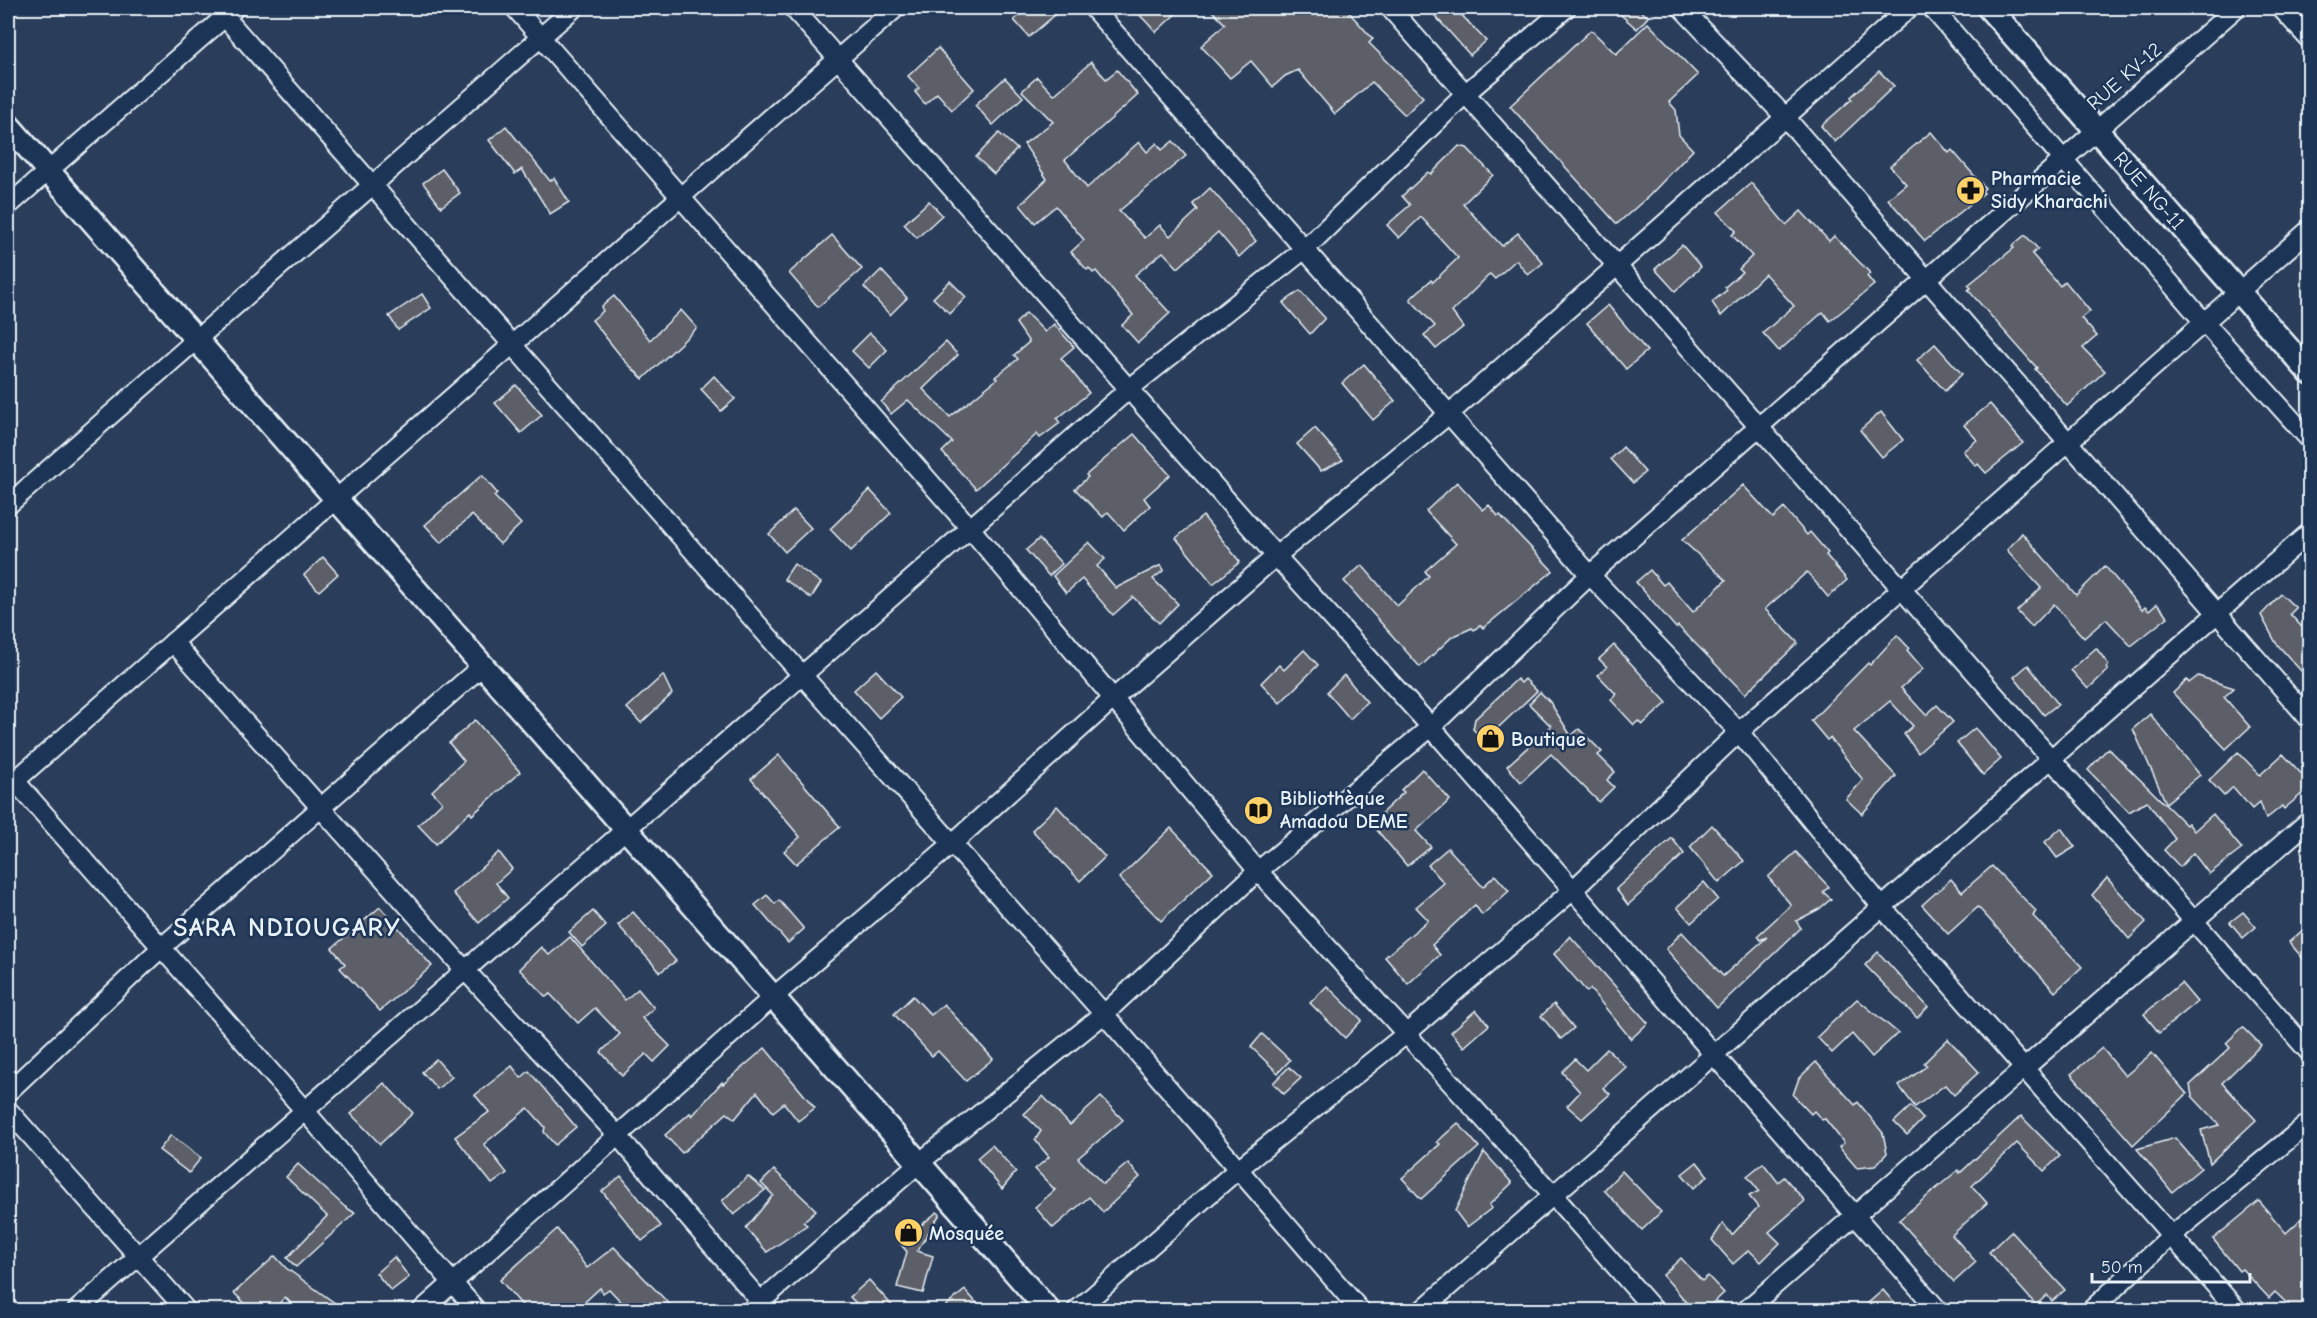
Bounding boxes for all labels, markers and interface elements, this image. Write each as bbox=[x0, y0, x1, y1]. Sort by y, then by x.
street label: RUE KV-12 bbox=[2082, 38, 2166, 115]
street label: RUE NG-11 bbox=[2109, 147, 2189, 234]
place label: Pharmacie Sidy Kharachi bbox=[1991, 167, 2108, 213]
pharmacy icon: Pharmacie Sidy Kharachi bbox=[1954, 174, 1986, 206]
shop icon: Boutique bbox=[1474, 723, 1506, 755]
place label: Boutique bbox=[1511, 728, 1586, 751]
place label: Bibliothèque Amadou DEME bbox=[1280, 787, 1408, 833]
library icon: Bibliothèque Amadou DEME bbox=[1243, 794, 1275, 826]
district label: SARA NDIOUGARY bbox=[173, 913, 401, 943]
shop icon: Mosquée bbox=[892, 1217, 924, 1249]
place label: Mosquée bbox=[929, 1222, 1004, 1245]
scale bar bbox=[2092, 1246, 2250, 1284]
text: 50 m bbox=[2101, 1257, 2143, 1278]

